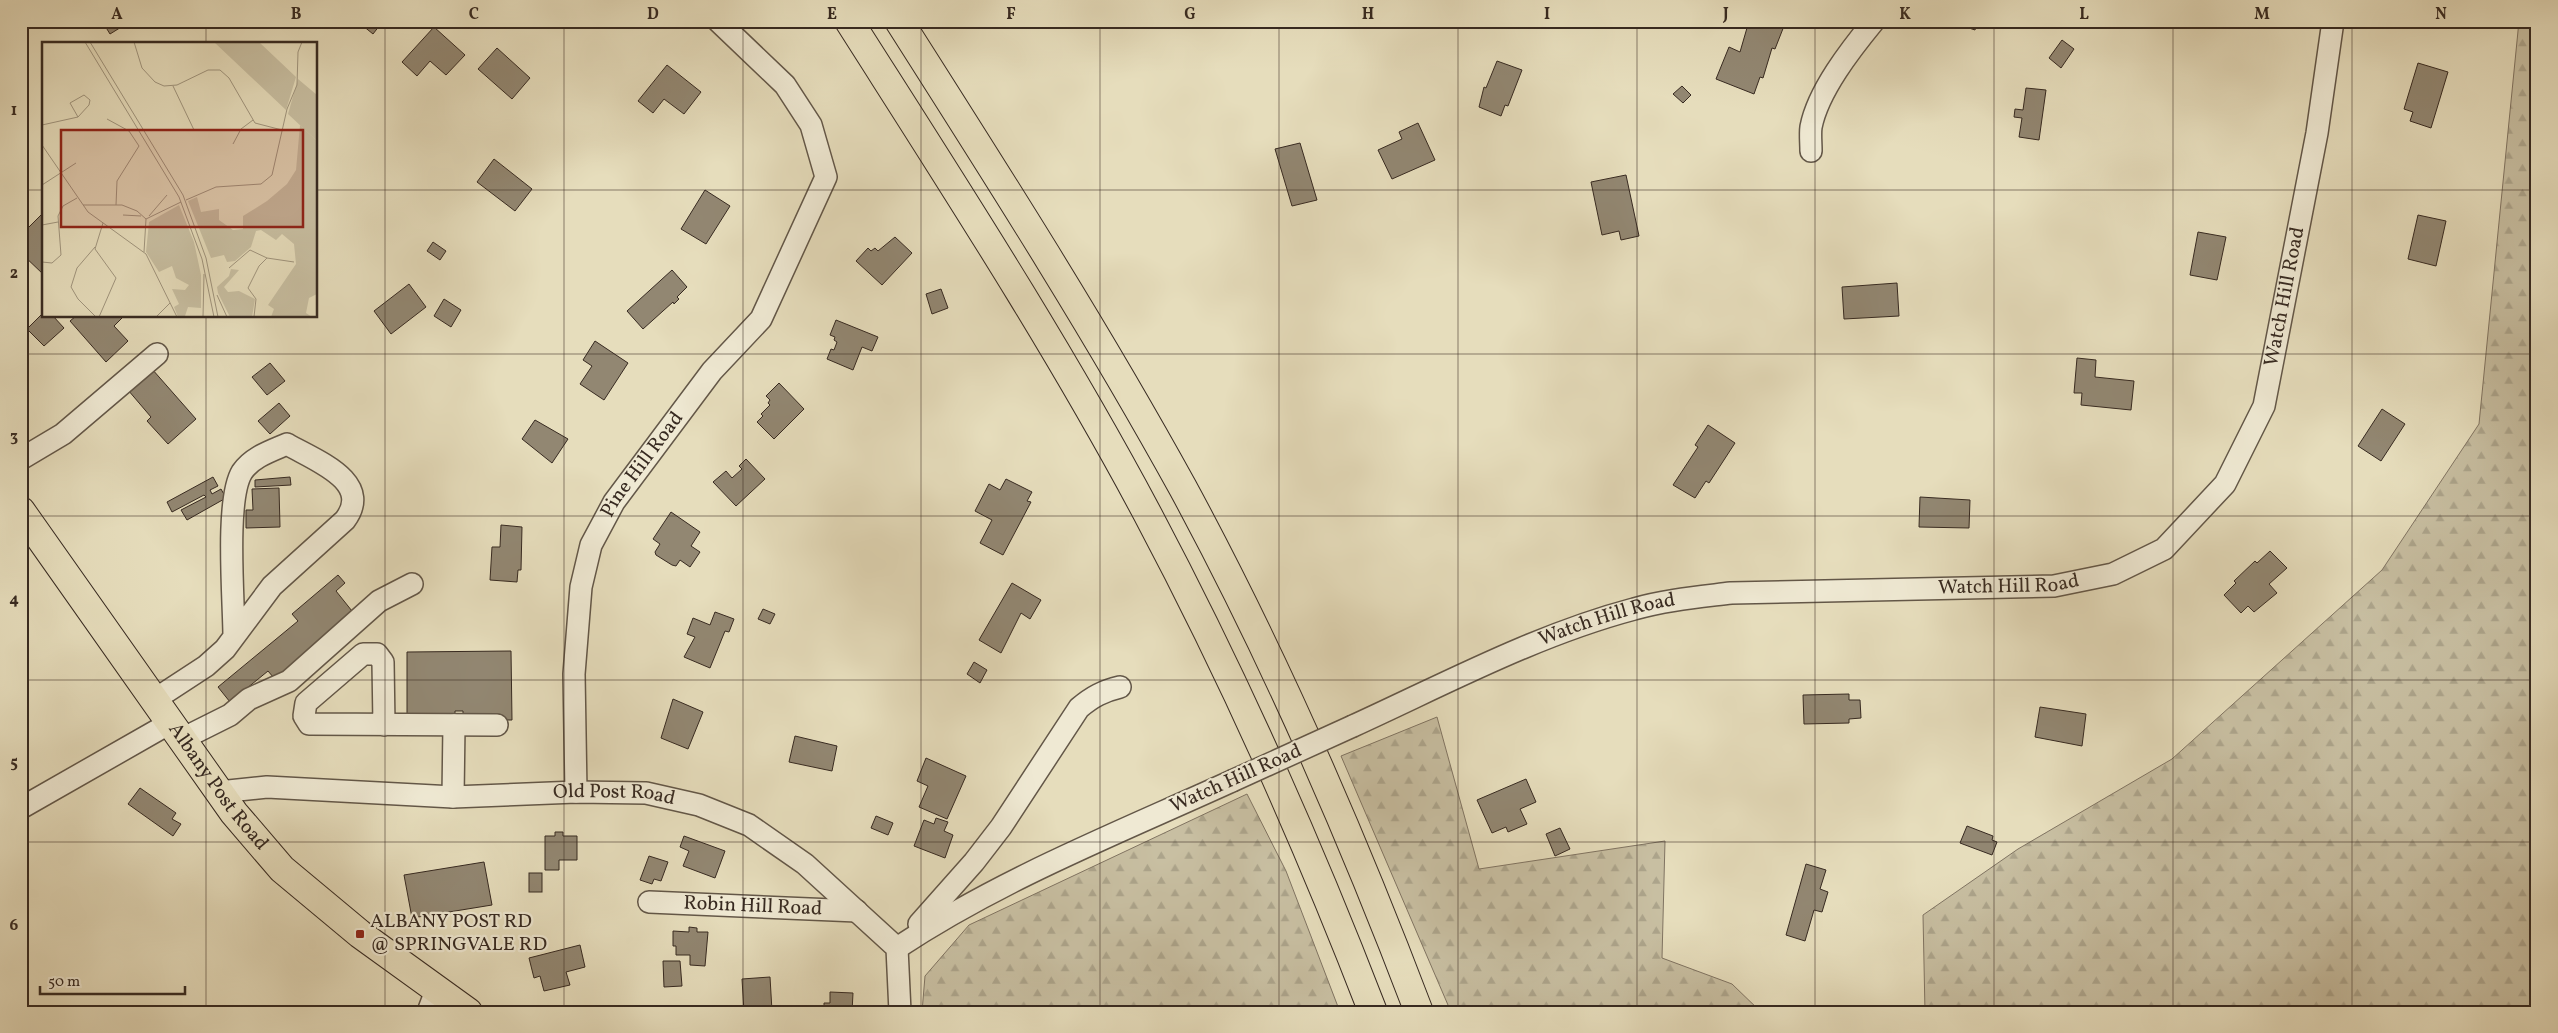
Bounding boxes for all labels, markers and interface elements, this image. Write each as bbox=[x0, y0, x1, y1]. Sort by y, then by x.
text: A bbox=[111, 4, 123, 26]
text: B bbox=[291, 4, 302, 26]
text: C bbox=[469, 4, 479, 26]
text: D bbox=[647, 4, 659, 26]
text: E bbox=[827, 4, 837, 26]
text: F bbox=[1006, 4, 1016, 26]
text: G bbox=[1184, 4, 1196, 26]
text: H bbox=[1362, 4, 1374, 26]
text: I bbox=[1544, 4, 1550, 26]
text: J bbox=[1722, 4, 1729, 26]
text: K bbox=[1899, 4, 1911, 26]
text: L bbox=[2079, 4, 2089, 26]
text: M bbox=[2254, 4, 2270, 26]
text: N bbox=[2435, 4, 2447, 26]
inset map bbox=[42, 42, 318, 318]
text: 1 bbox=[11, 100, 17, 122]
street label: Watch Hill Road bbox=[2258, 224, 2312, 369]
text: 2 bbox=[10, 263, 18, 285]
street label: Pine Hill Road bbox=[594, 406, 691, 523]
text: 3 bbox=[10, 426, 18, 448]
street label: Watch Hill Road bbox=[1938, 567, 2082, 603]
street label: Watch Hill Road bbox=[1534, 586, 1677, 654]
text: 4 bbox=[9, 589, 19, 611]
street label: Albany Post Road bbox=[161, 717, 275, 857]
street label: Watch Hill Road bbox=[1166, 737, 1306, 821]
text: 5 bbox=[10, 752, 18, 774]
street label: Old Post Road bbox=[553, 778, 678, 813]
street label: Robin Hill Road bbox=[683, 890, 823, 923]
place label: ALBANY POST RD @ SPRINGVALE RD bbox=[370, 908, 547, 959]
text: 6 bbox=[10, 915, 19, 937]
marker: ALBANY POST RD @ SPRINGVALE RD bbox=[354, 928, 366, 940]
scale bar bbox=[40, 963, 185, 995]
text: 50 m bbox=[48, 972, 80, 993]

